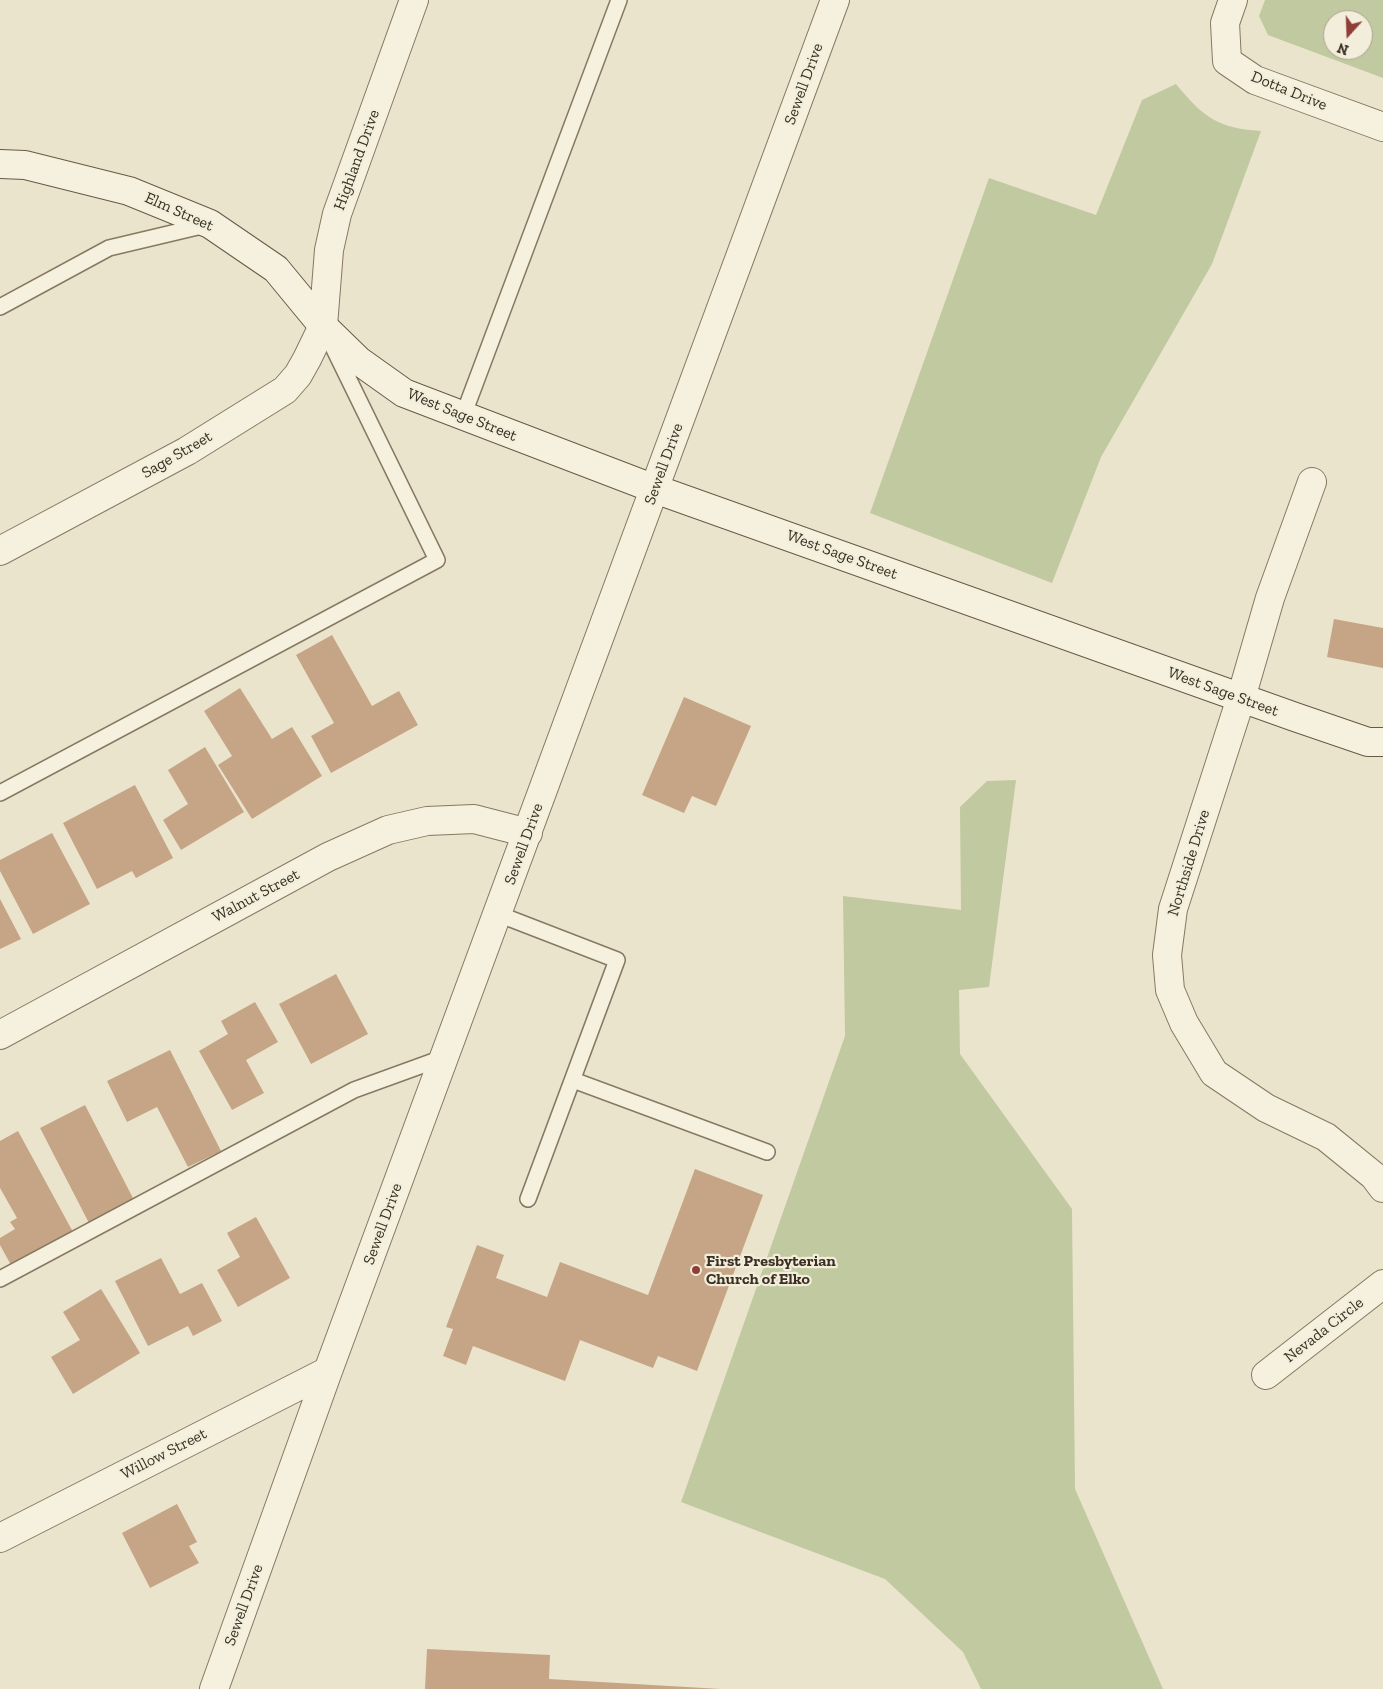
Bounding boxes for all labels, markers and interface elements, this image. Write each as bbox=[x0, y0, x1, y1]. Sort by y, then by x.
north arrow bbox=[1323, 10, 1373, 60]
text: N bbox=[1335, 39, 1351, 58]
street label: Sewell Drive bbox=[780, 41, 828, 127]
street label: Dotta Drive bbox=[1248, 67, 1330, 115]
street label: Highland Drive bbox=[330, 107, 384, 213]
street label: Elm Street bbox=[142, 188, 216, 236]
street label: West Sage Street bbox=[404, 384, 520, 446]
street label: Sewell Drive bbox=[640, 421, 688, 507]
street label: Sage Street bbox=[138, 427, 216, 483]
street label: West Sage Street bbox=[784, 526, 900, 584]
street label: West Sage Street bbox=[1165, 663, 1281, 721]
street label: Sewell Drive bbox=[500, 801, 548, 887]
street label: Northside Drive bbox=[1164, 807, 1214, 919]
street label: Walnut Street bbox=[209, 865, 303, 927]
street label: Sewell Drive bbox=[359, 1181, 407, 1267]
place label: First Presbyterian Church of Elko bbox=[706, 1251, 836, 1289]
marker: First Presbyterian Church of Elko bbox=[690, 1264, 702, 1276]
street label: Nevada Circle bbox=[1280, 1293, 1368, 1367]
street label: Willow Street bbox=[118, 1424, 210, 1484]
street label: Sewell Drive bbox=[220, 1562, 268, 1648]

